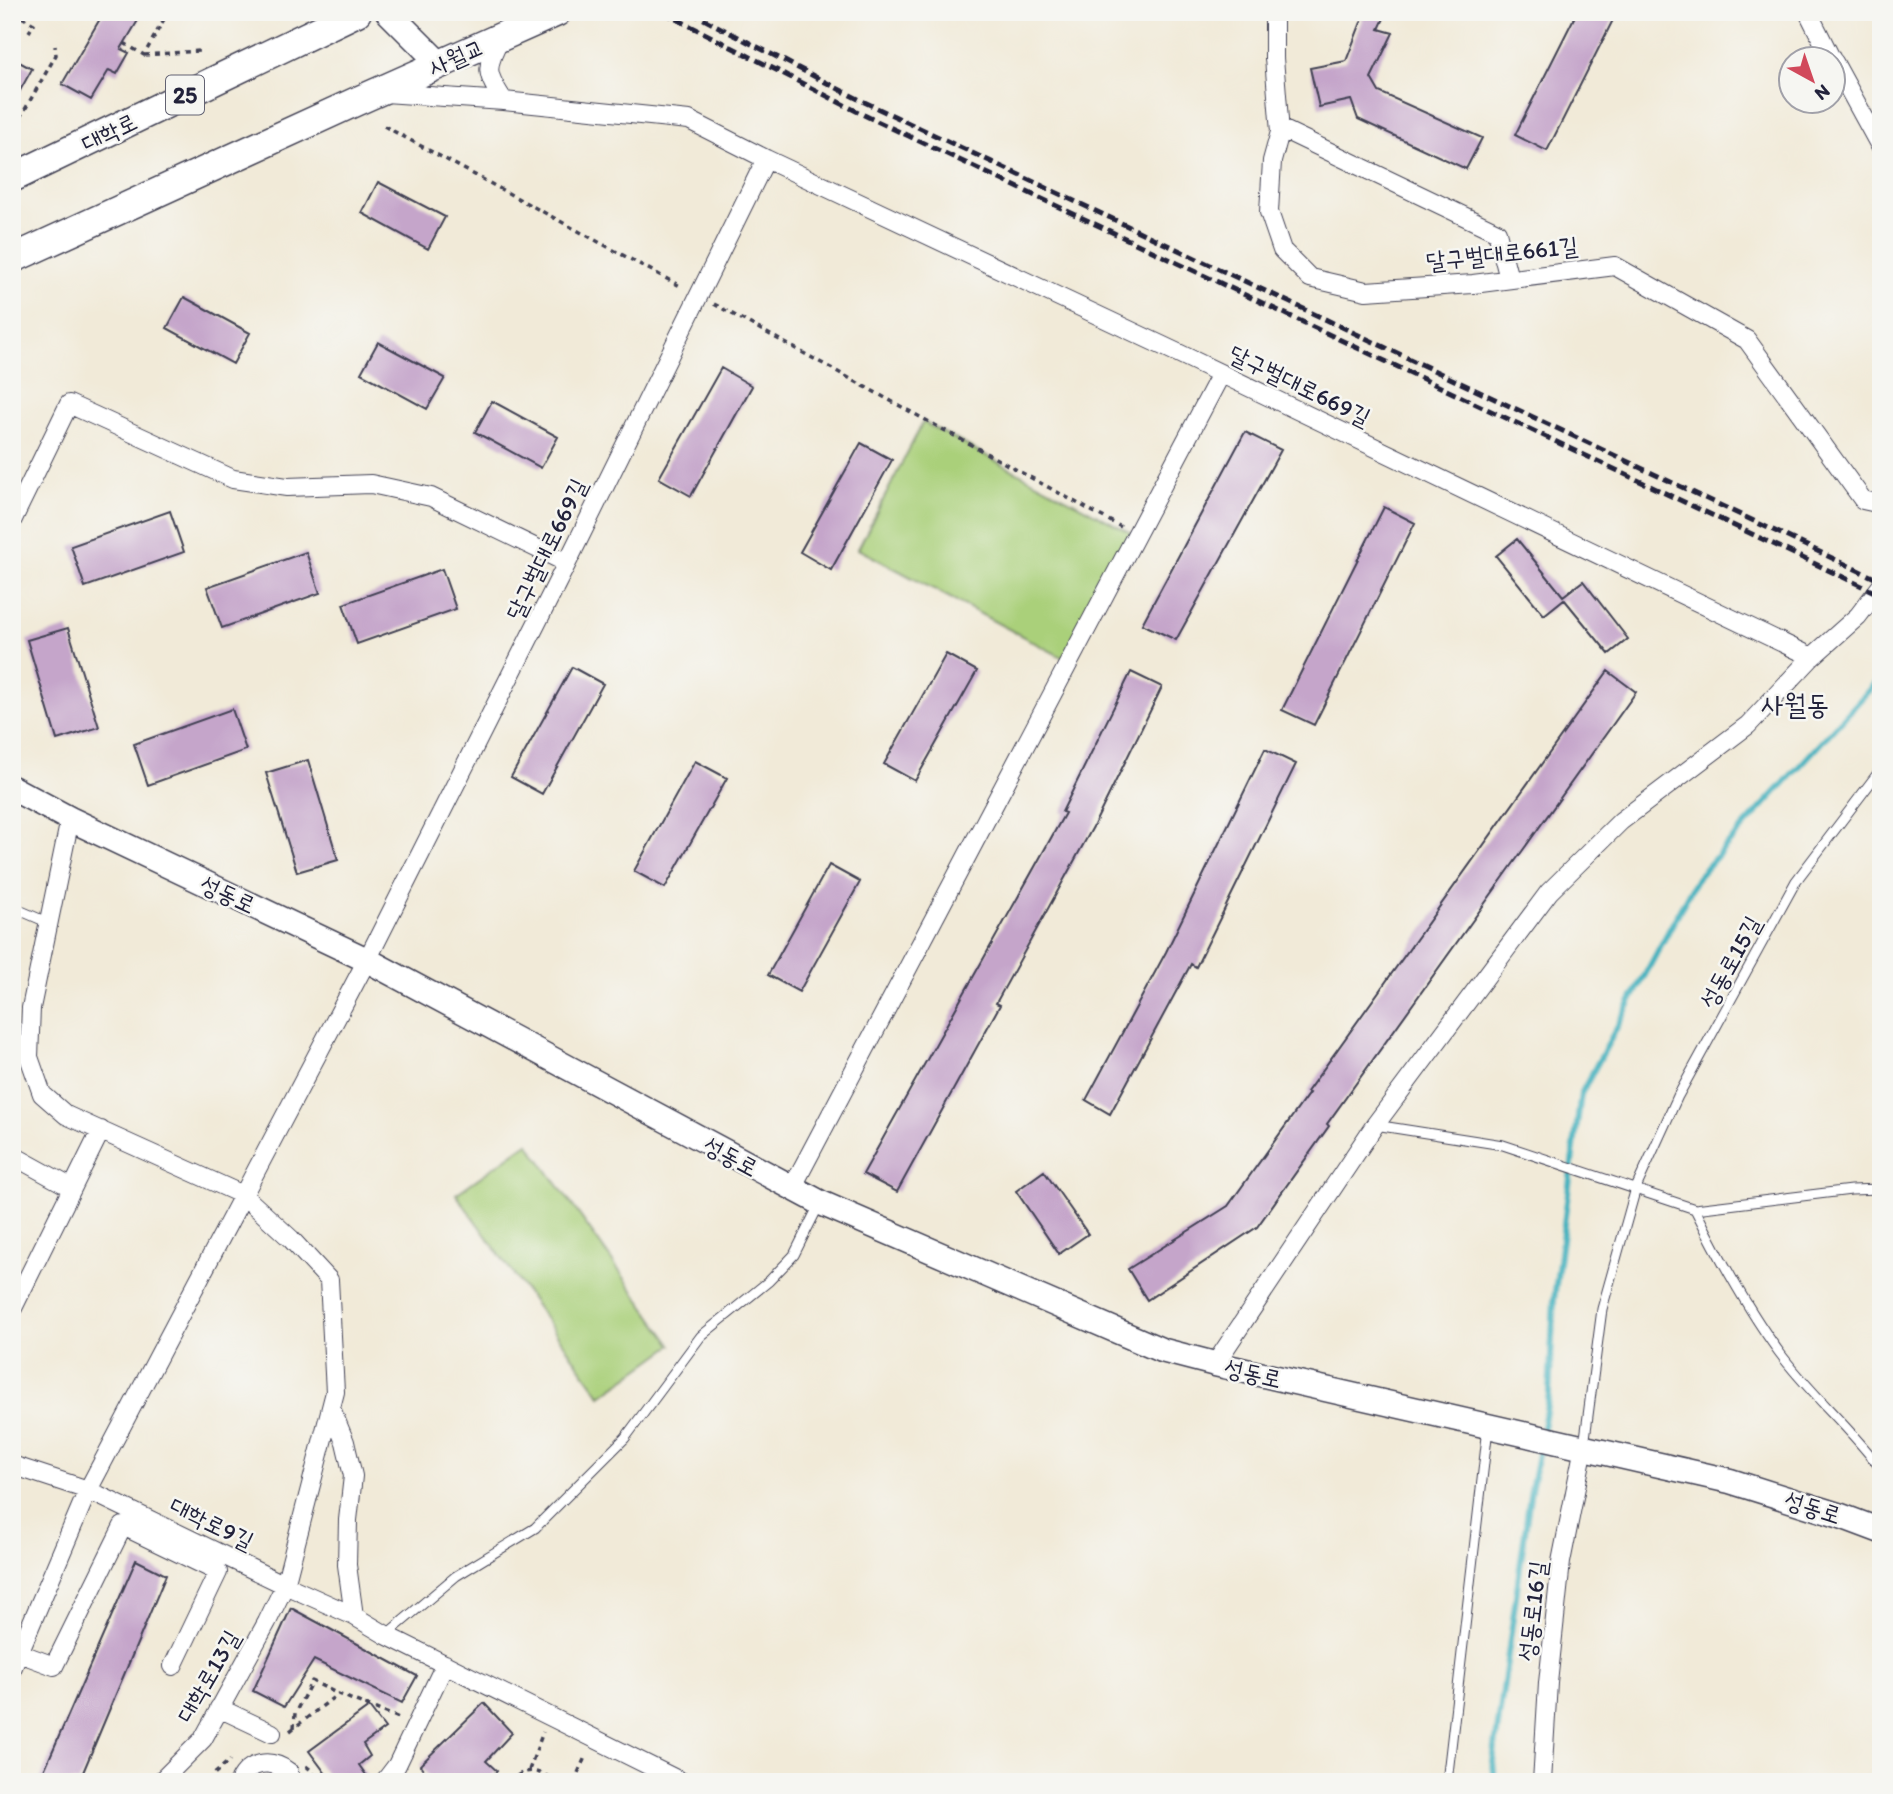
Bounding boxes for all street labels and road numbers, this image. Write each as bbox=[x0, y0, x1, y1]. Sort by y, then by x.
street label: 사월교 bbox=[424, 32, 488, 82]
road number: 25 bbox=[166, 76, 204, 114]
street label: 대학로 bbox=[77, 106, 141, 158]
street label: 달구벌대로661길 bbox=[1425, 231, 1579, 275]
street label: 달구벌대로669길 bbox=[1225, 338, 1375, 432]
street label: 달구벌대로669길 bbox=[499, 474, 593, 624]
street label: 성동로 bbox=[196, 869, 260, 919]
street label: 성동로15길 bbox=[1693, 911, 1767, 1013]
street label: 성동로 bbox=[699, 1130, 763, 1182]
street label: 성동로 bbox=[1222, 1352, 1284, 1394]
street label: 성동로 bbox=[1781, 1484, 1845, 1530]
street label: 대학로9길 bbox=[165, 1490, 259, 1556]
street label: 성동로16길 bbox=[1511, 1559, 1553, 1663]
street label: 대학로13길 bbox=[170, 1625, 246, 1727]

